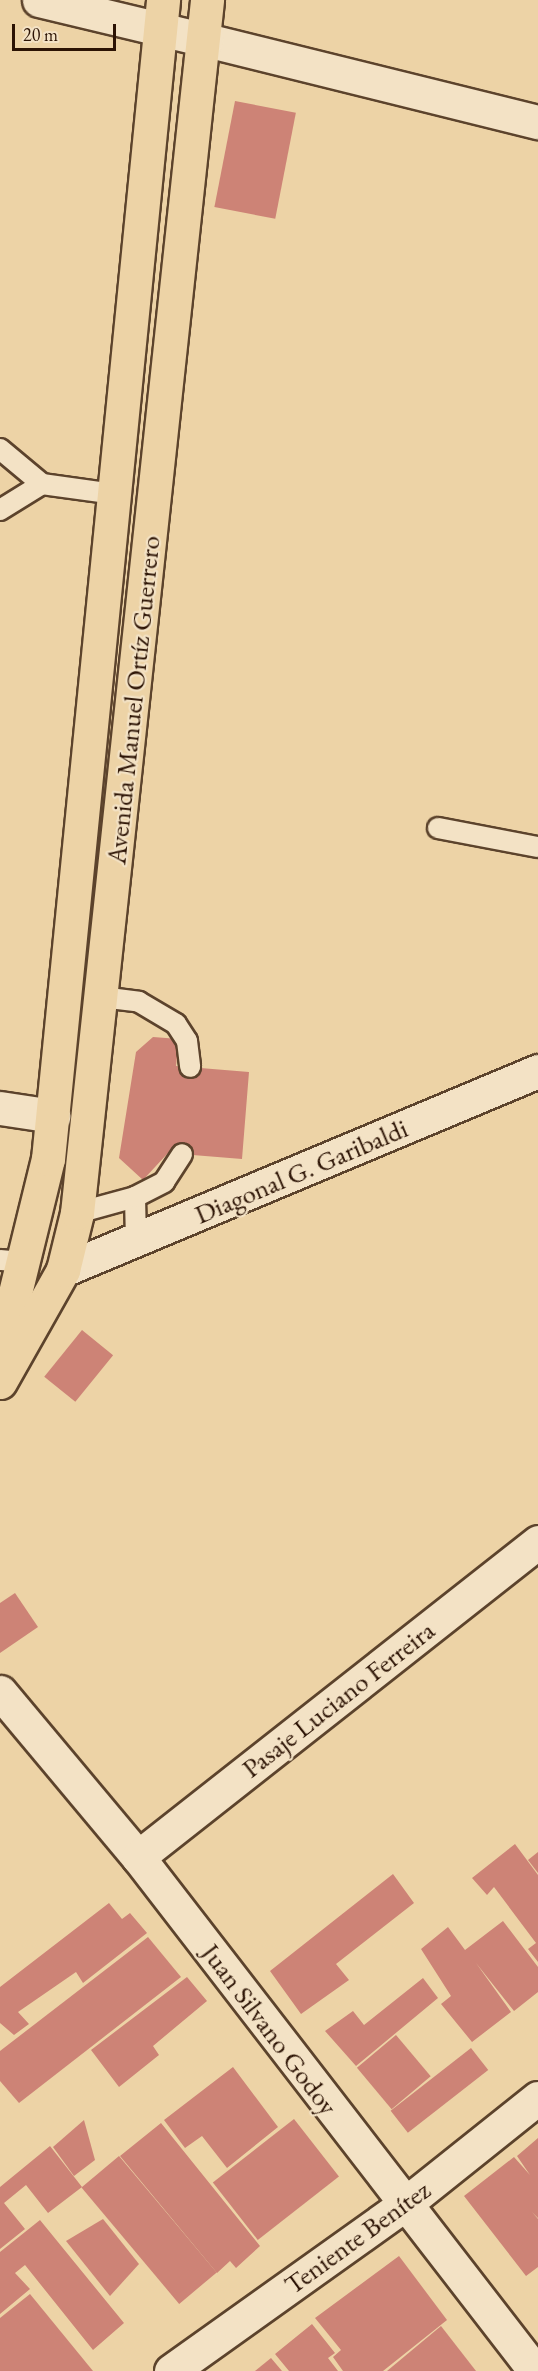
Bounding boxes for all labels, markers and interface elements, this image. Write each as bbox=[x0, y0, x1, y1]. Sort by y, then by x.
scale bar bbox=[15, 12, 118, 50]
text: 20 m bbox=[23, 23, 58, 46]
street label: Avenida Manuel Ortíz Guerrero bbox=[100, 534, 166, 866]
street label: Diagonal G. Garibaldi bbox=[190, 1112, 412, 1230]
street label: Pasaje Luciano Ferreira bbox=[235, 1614, 441, 1784]
street label: Juan Silvano Godoy bbox=[195, 1937, 345, 2121]
street label: Teniente Benítez bbox=[278, 2173, 436, 2301]

